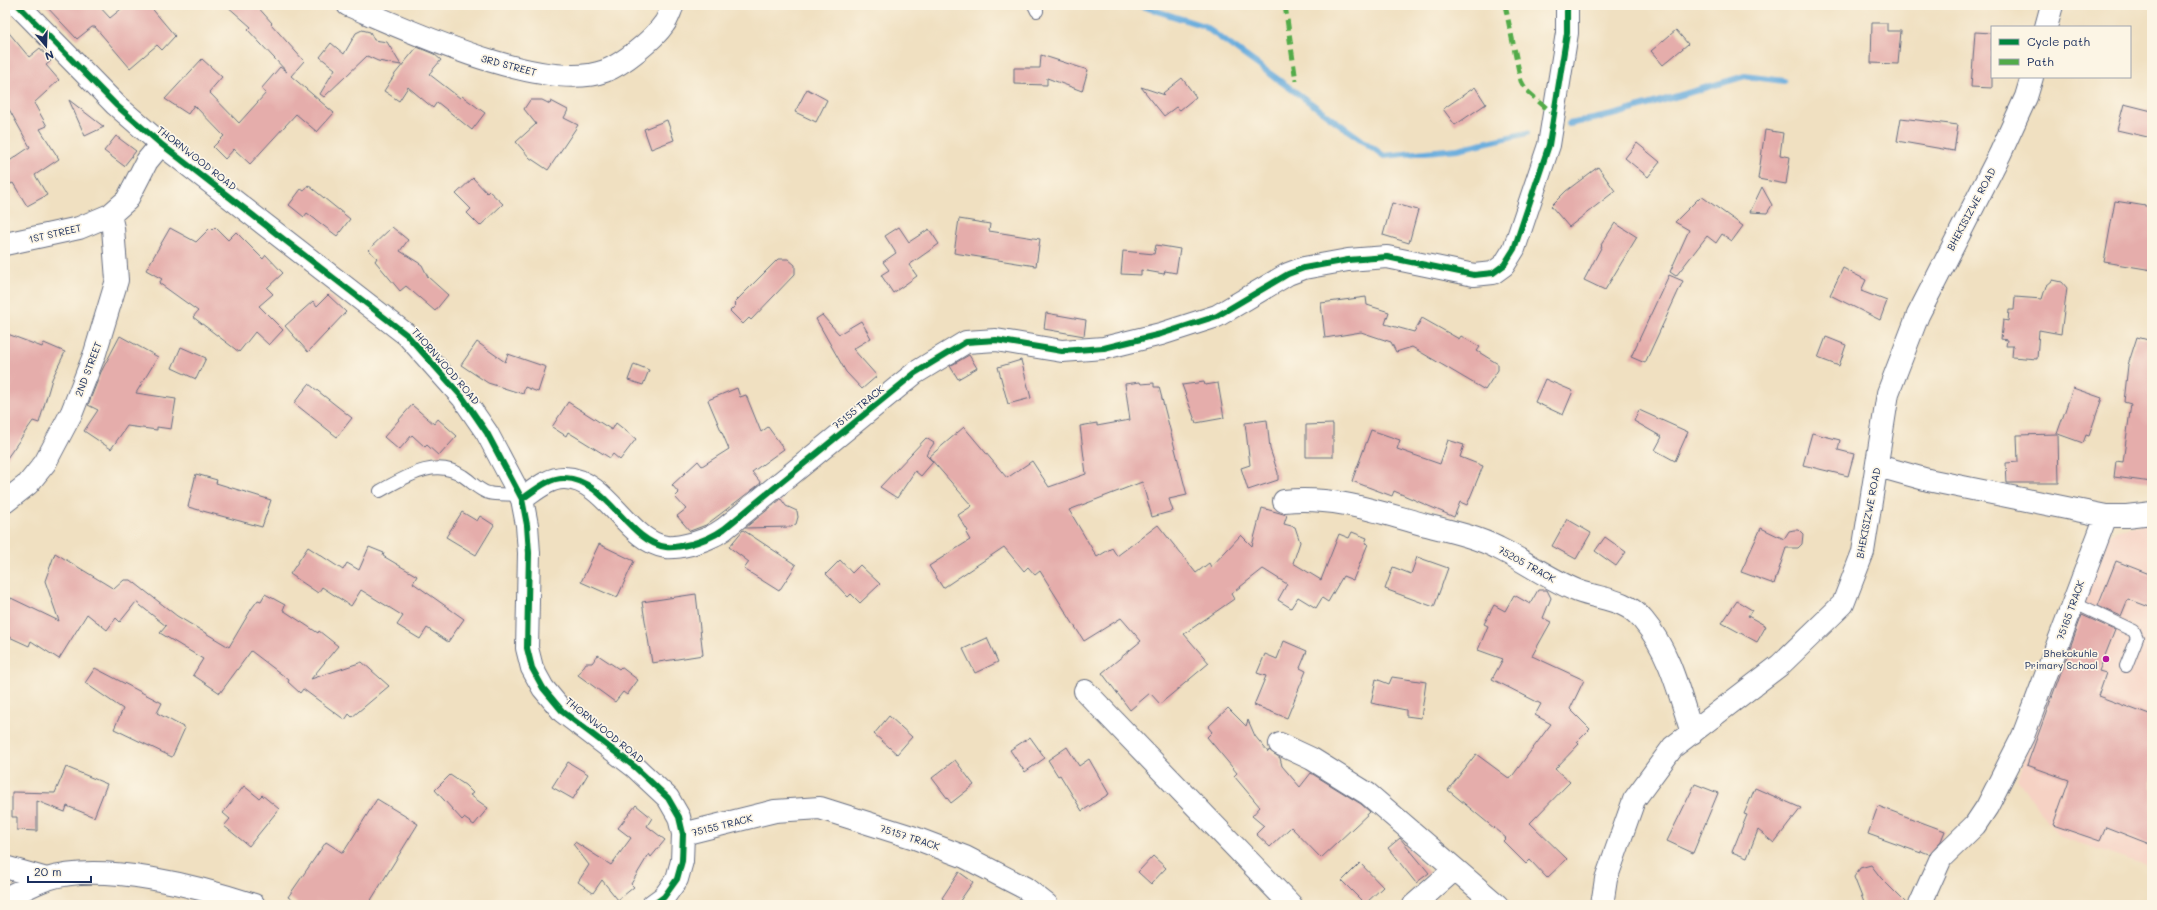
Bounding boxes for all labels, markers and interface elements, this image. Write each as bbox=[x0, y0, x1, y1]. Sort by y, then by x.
north arrow bbox=[26, 26, 66, 66]
legend bbox=[1991, 26, 2131, 78]
text: Cycle path bbox=[2027, 33, 2090, 49]
text: N bbox=[43, 47, 56, 64]
street label: 3RD STREET bbox=[480, 51, 539, 79]
text: Path bbox=[2027, 53, 2054, 69]
street label: THORNWOOD ROAD bbox=[154, 123, 240, 194]
street label: BHEKISIZWE ROAD bbox=[1943, 165, 1999, 253]
street label: 1ST STREET bbox=[27, 220, 83, 246]
street label: THORNWOOD ROAD bbox=[409, 325, 483, 407]
street label: 2ND STREET bbox=[71, 339, 105, 398]
street label: 75155 TRACK bbox=[829, 382, 887, 432]
street label: BHEKISIZWE ROAD bbox=[1852, 466, 1884, 560]
street label: 75205 TRACK bbox=[1496, 542, 1558, 586]
street label: 75165 TRACK bbox=[2053, 578, 2087, 642]
place label: Bhekokuhle Primary School bbox=[2025, 646, 2098, 672]
marker: Bhekokuhle Primary School bbox=[2101, 654, 2111, 664]
street label: THORNWOOD ROAD bbox=[563, 694, 647, 766]
street label: 75155 TRACK bbox=[690, 811, 754, 839]
street label: 75157 TRACK bbox=[878, 821, 942, 853]
scale bar bbox=[28, 858, 91, 884]
text: 20 m bbox=[34, 863, 62, 879]

